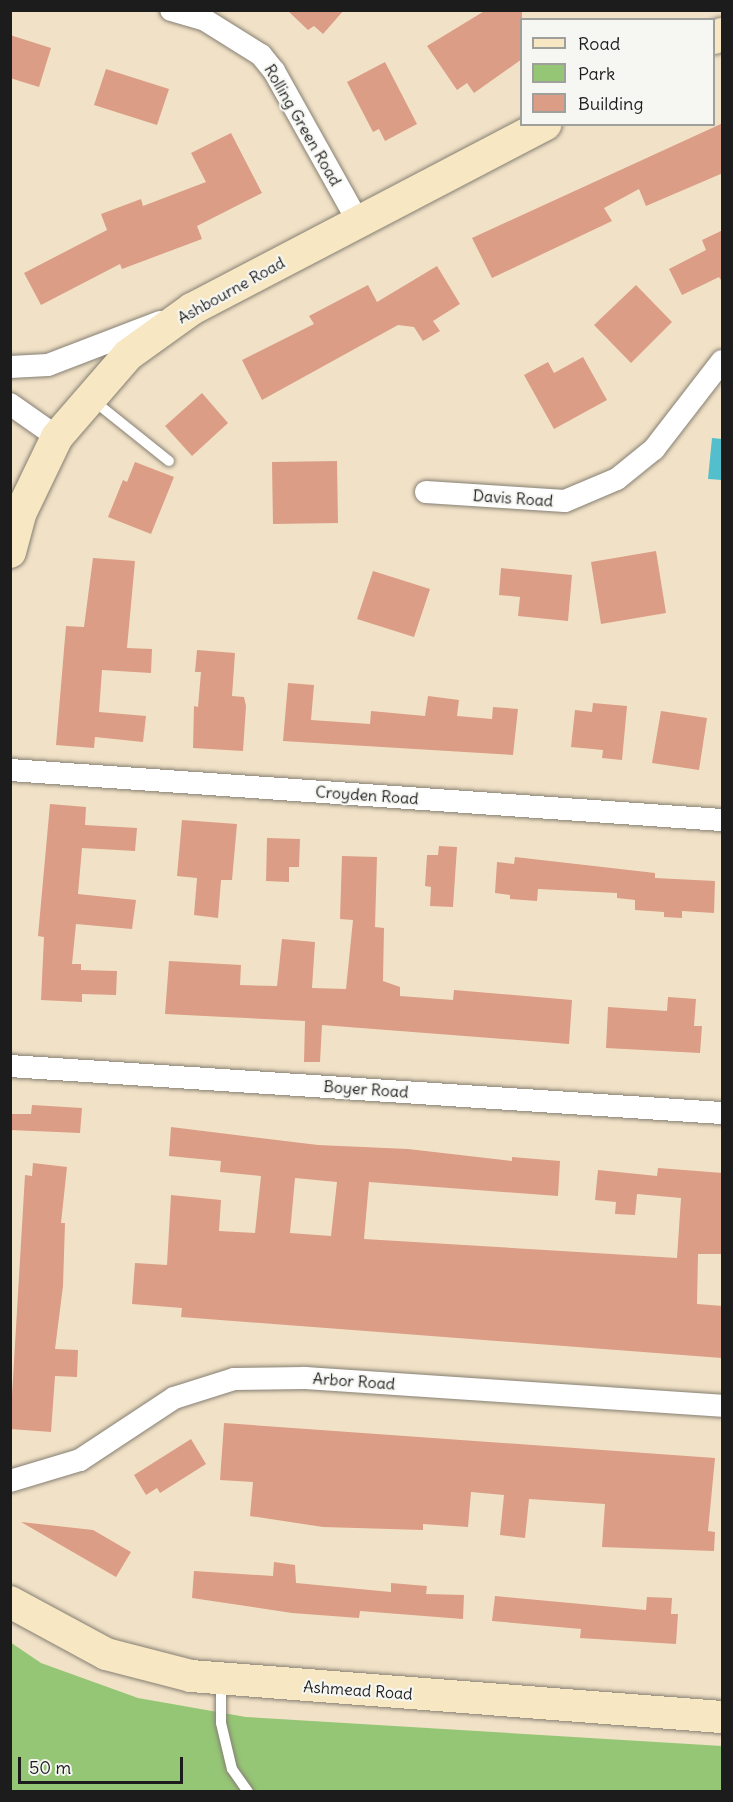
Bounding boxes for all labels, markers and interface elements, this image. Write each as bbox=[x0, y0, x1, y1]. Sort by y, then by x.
legend bbox=[520, 18, 715, 126]
text: Road bbox=[578, 32, 620, 55]
street label: Rolling Green Road bbox=[260, 61, 346, 189]
text: Park bbox=[578, 62, 615, 85]
text: Building bbox=[578, 92, 643, 115]
street label: Ashbourne Road bbox=[174, 253, 288, 327]
street label: Davis Road bbox=[472, 486, 554, 510]
street label: Croyden Road bbox=[315, 782, 419, 808]
street label: Boyer Road bbox=[323, 1076, 409, 1102]
street label: Arbor Road bbox=[312, 1369, 396, 1393]
street label: Ashmead Road bbox=[303, 1677, 413, 1703]
scale bar bbox=[21, 1745, 186, 1783]
text: 50 m bbox=[29, 1756, 71, 1779]

